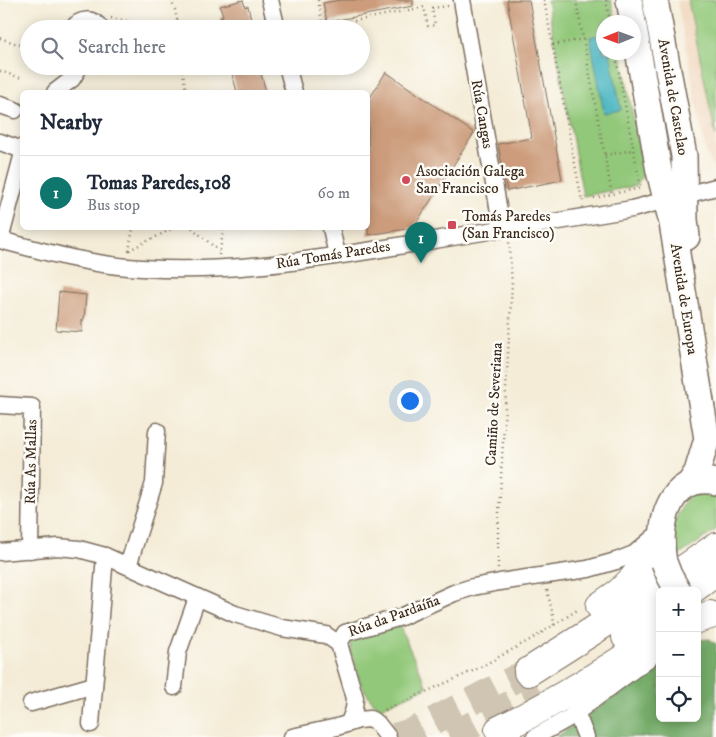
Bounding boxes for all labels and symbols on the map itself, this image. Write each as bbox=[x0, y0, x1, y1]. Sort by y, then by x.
north arrow bbox=[596, 15, 641, 60]
street label: Avenida de Castelao bbox=[653, 37, 693, 157]
street label: Rúa Cangas bbox=[467, 78, 497, 150]
place label: Asociación Galega San Francisco bbox=[416, 162, 525, 198]
marker: Asociación Galega San Francisco bbox=[400, 174, 412, 186]
place label: Tomás Paredes (San Francisco) bbox=[462, 207, 555, 243]
marker: Tomás Paredes (San Francisco) bbox=[446, 219, 458, 231]
pin: 1 bbox=[405, 222, 437, 263]
street label: Rúa Tomás Paredes bbox=[275, 237, 391, 273]
street label: Avenida de Europa bbox=[666, 242, 702, 357]
street label: Camiño de Severiana bbox=[481, 341, 507, 466]
your location bbox=[397, 388, 423, 414]
street label: Rúa As Mallas bbox=[21, 419, 41, 505]
street label: Rúa da Pardaíña bbox=[345, 590, 443, 641]

